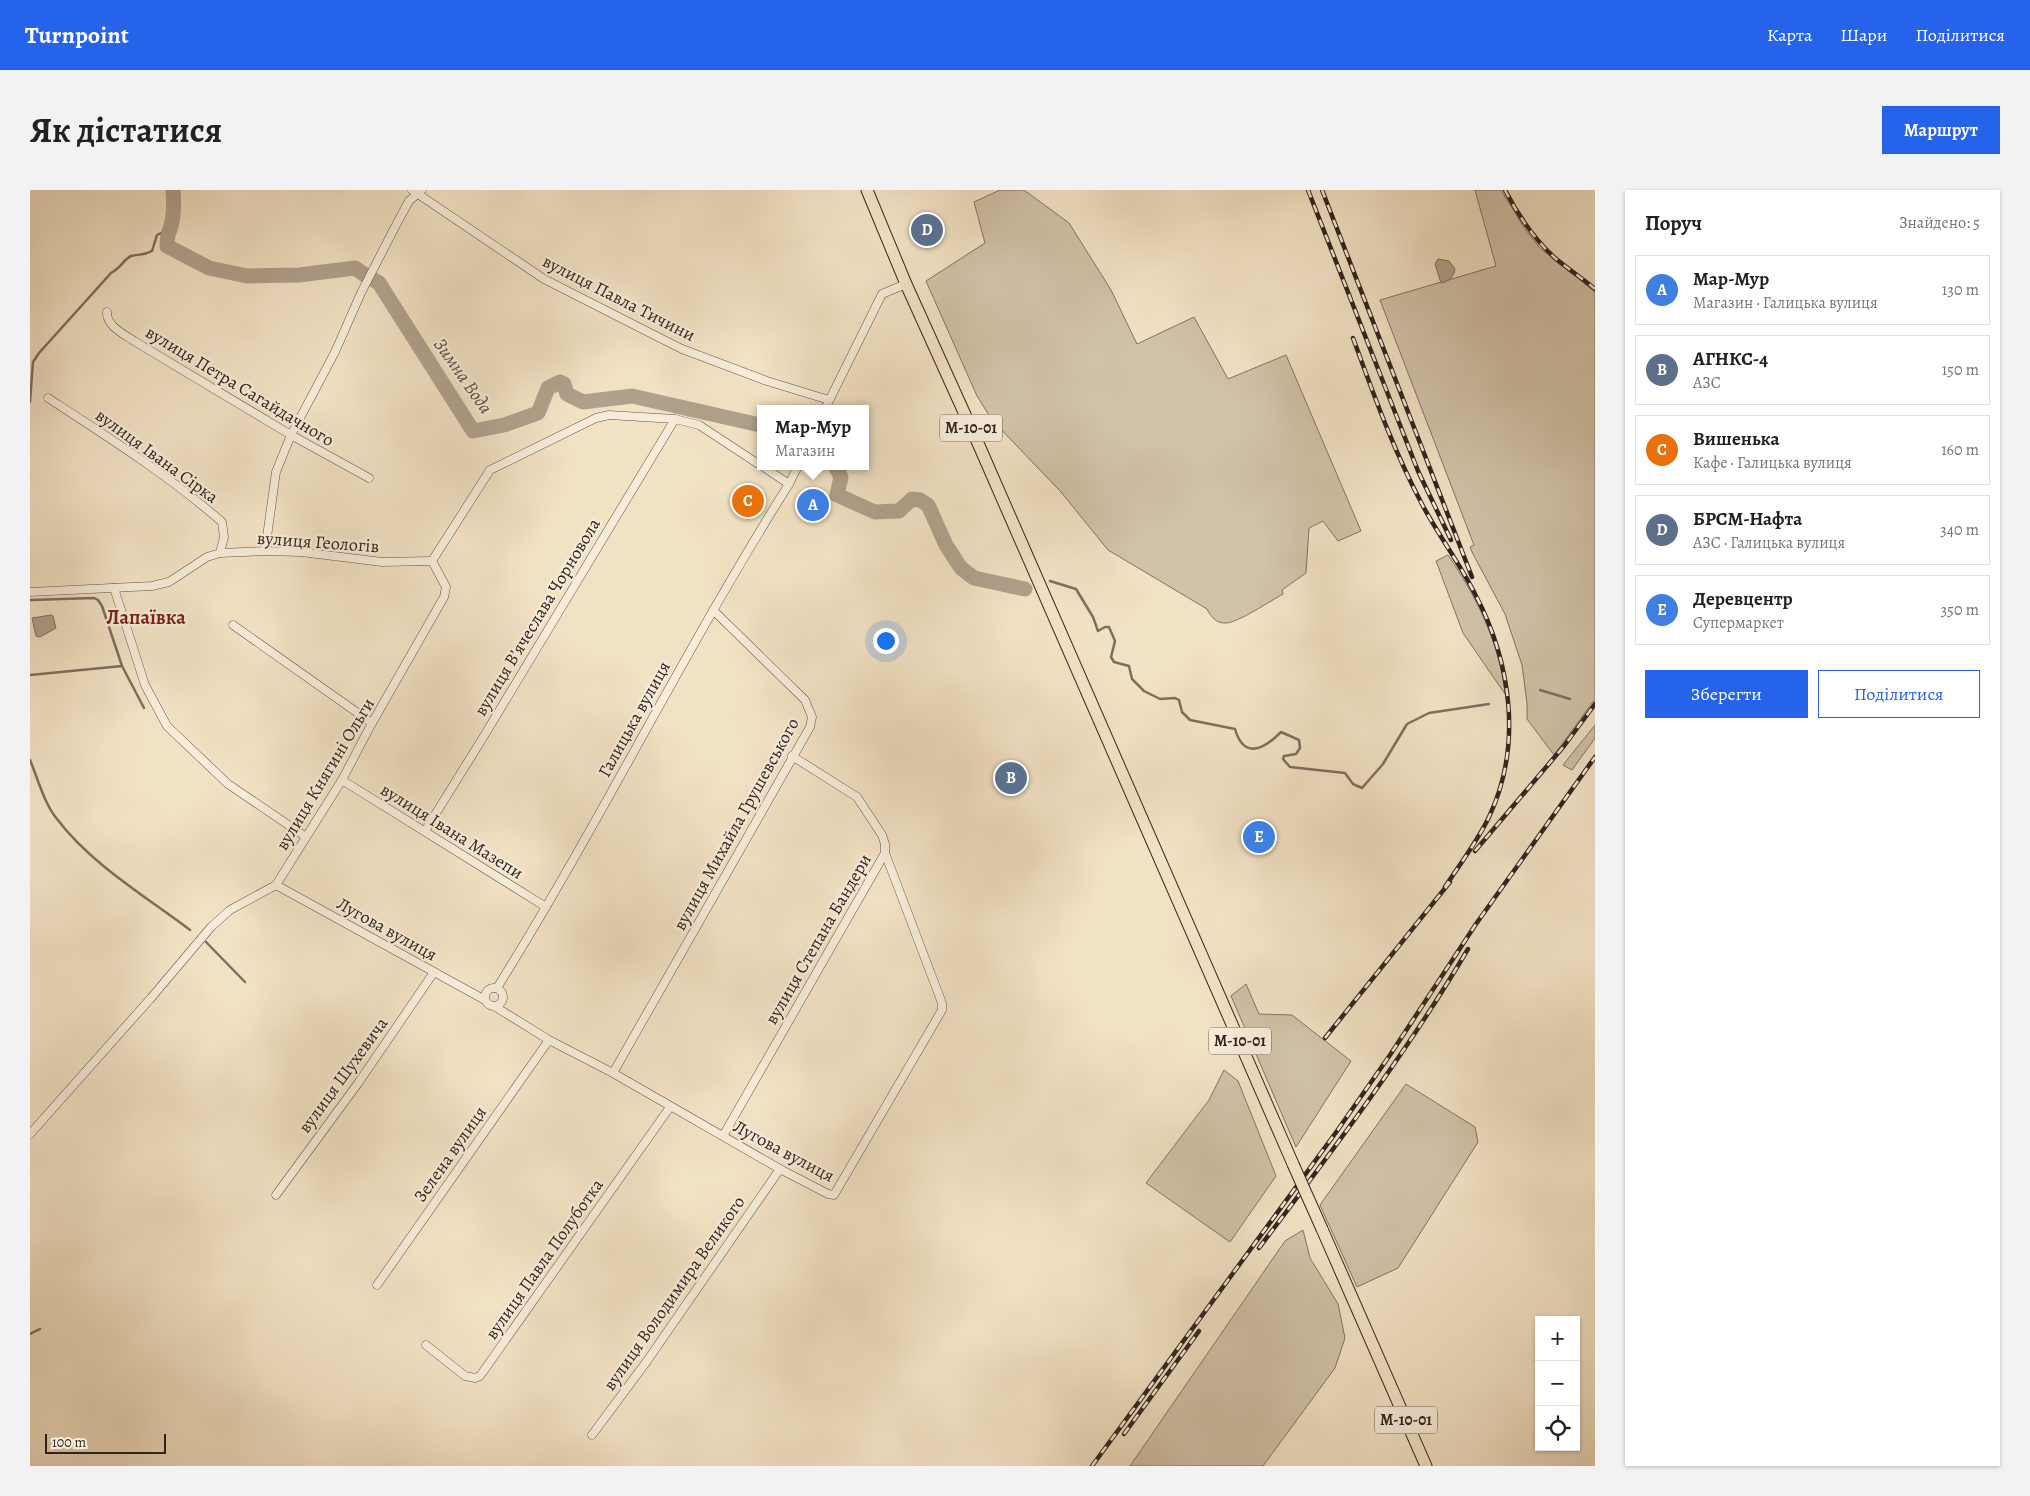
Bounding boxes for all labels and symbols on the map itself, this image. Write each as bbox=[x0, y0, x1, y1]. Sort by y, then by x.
pin: D bbox=[911, 211, 943, 249]
street label: вулиця Павла Тичини bbox=[538, 249, 700, 347]
street label: вулиця Петра Сагайдачного bbox=[141, 320, 339, 452]
water label: Зимна Вода bbox=[427, 333, 499, 419]
street label: вулиця Івана Сірка bbox=[91, 403, 224, 509]
road number: М-10-01 bbox=[940, 414, 1002, 442]
pin: C bbox=[732, 482, 764, 520]
pin: A bbox=[797, 486, 829, 524]
street label: вулиця Вʼячеслава Чорновола bbox=[468, 513, 606, 720]
street label: вулиця Геологів bbox=[256, 526, 380, 558]
district label: Лапаївка bbox=[106, 604, 186, 631]
your location bbox=[873, 628, 899, 654]
street label: Галицька вулиця bbox=[592, 657, 676, 781]
street label: вулиця Княгині Ольги bbox=[270, 693, 380, 855]
street label: вулиця Михайла Грушевського bbox=[667, 713, 805, 935]
pin: B bbox=[995, 759, 1027, 797]
street label: вулиця Івана Мазепи bbox=[376, 777, 528, 885]
pin: E bbox=[1243, 818, 1275, 856]
street label: вулиця Степана Бандери bbox=[759, 849, 877, 1029]
street label: Лугова вулиця bbox=[333, 892, 441, 966]
street label: вулиця Шухевича bbox=[293, 1012, 394, 1138]
road number: М-10-01 bbox=[1209, 1028, 1271, 1054]
street label: Зелена вулиця bbox=[408, 1101, 492, 1207]
street label: Лугова вулиця bbox=[729, 1114, 839, 1188]
street label: вулиця Павла Полуботка bbox=[479, 1173, 609, 1344]
street label: вулиця Володимира Великого bbox=[597, 1191, 751, 1395]
road number: М-10-01 bbox=[1375, 1406, 1437, 1434]
scale bar bbox=[45, 1431, 166, 1454]

